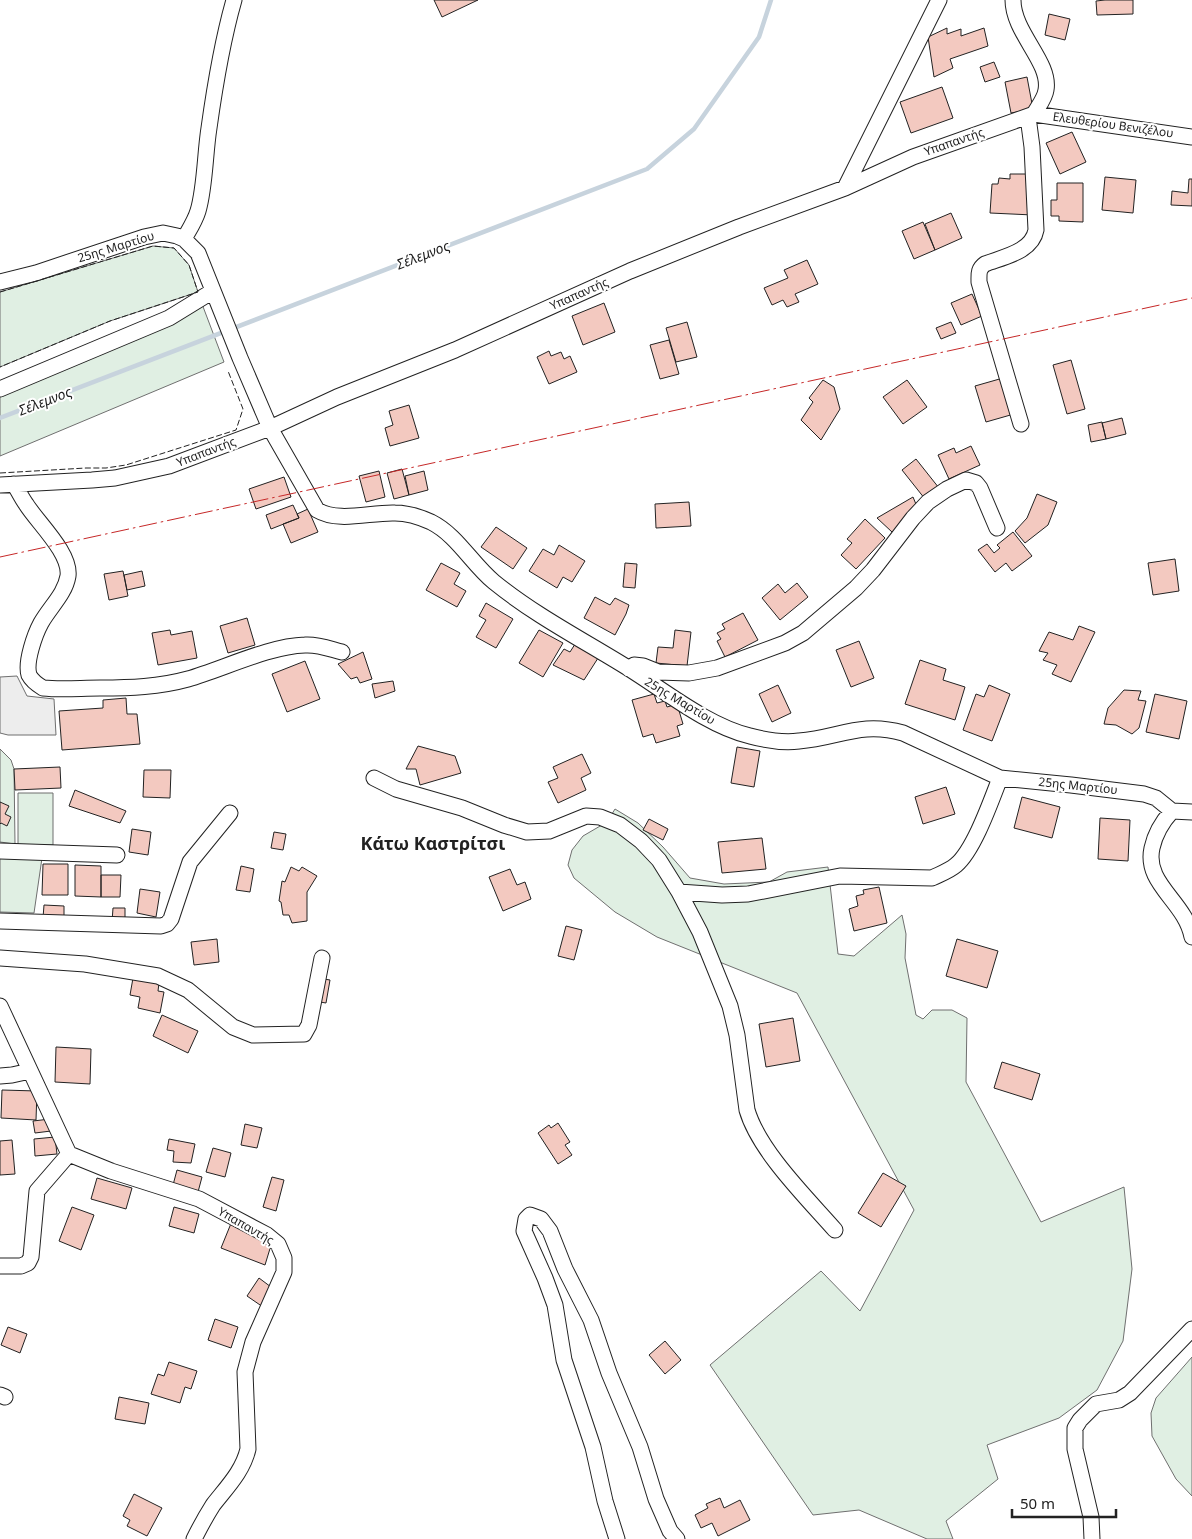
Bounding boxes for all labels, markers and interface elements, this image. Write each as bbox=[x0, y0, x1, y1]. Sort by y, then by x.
street label: Ελευθερίου Βενιζέλου bbox=[1052, 108, 1175, 141]
street label: Υπαπαντής bbox=[922, 123, 986, 160]
street label: 25ης Μαρτίου bbox=[75, 227, 156, 266]
water label: Σέλεμνος bbox=[392, 236, 453, 274]
street label: Υπαπαντής bbox=[547, 273, 611, 314]
water label: Σέλεμνος bbox=[14, 382, 75, 420]
street label: Υπαπαντής bbox=[174, 432, 238, 471]
street label: 25ης Μαρτίου bbox=[642, 673, 719, 728]
street label: 25ης Μαρτίου bbox=[1038, 773, 1118, 798]
district label: Κάτω Καστρίτσι bbox=[361, 831, 505, 855]
street label: Υπαπαντής bbox=[215, 1203, 278, 1249]
scale bar bbox=[1012, 1486, 1116, 1518]
text: 50 m bbox=[1020, 1493, 1055, 1513]

